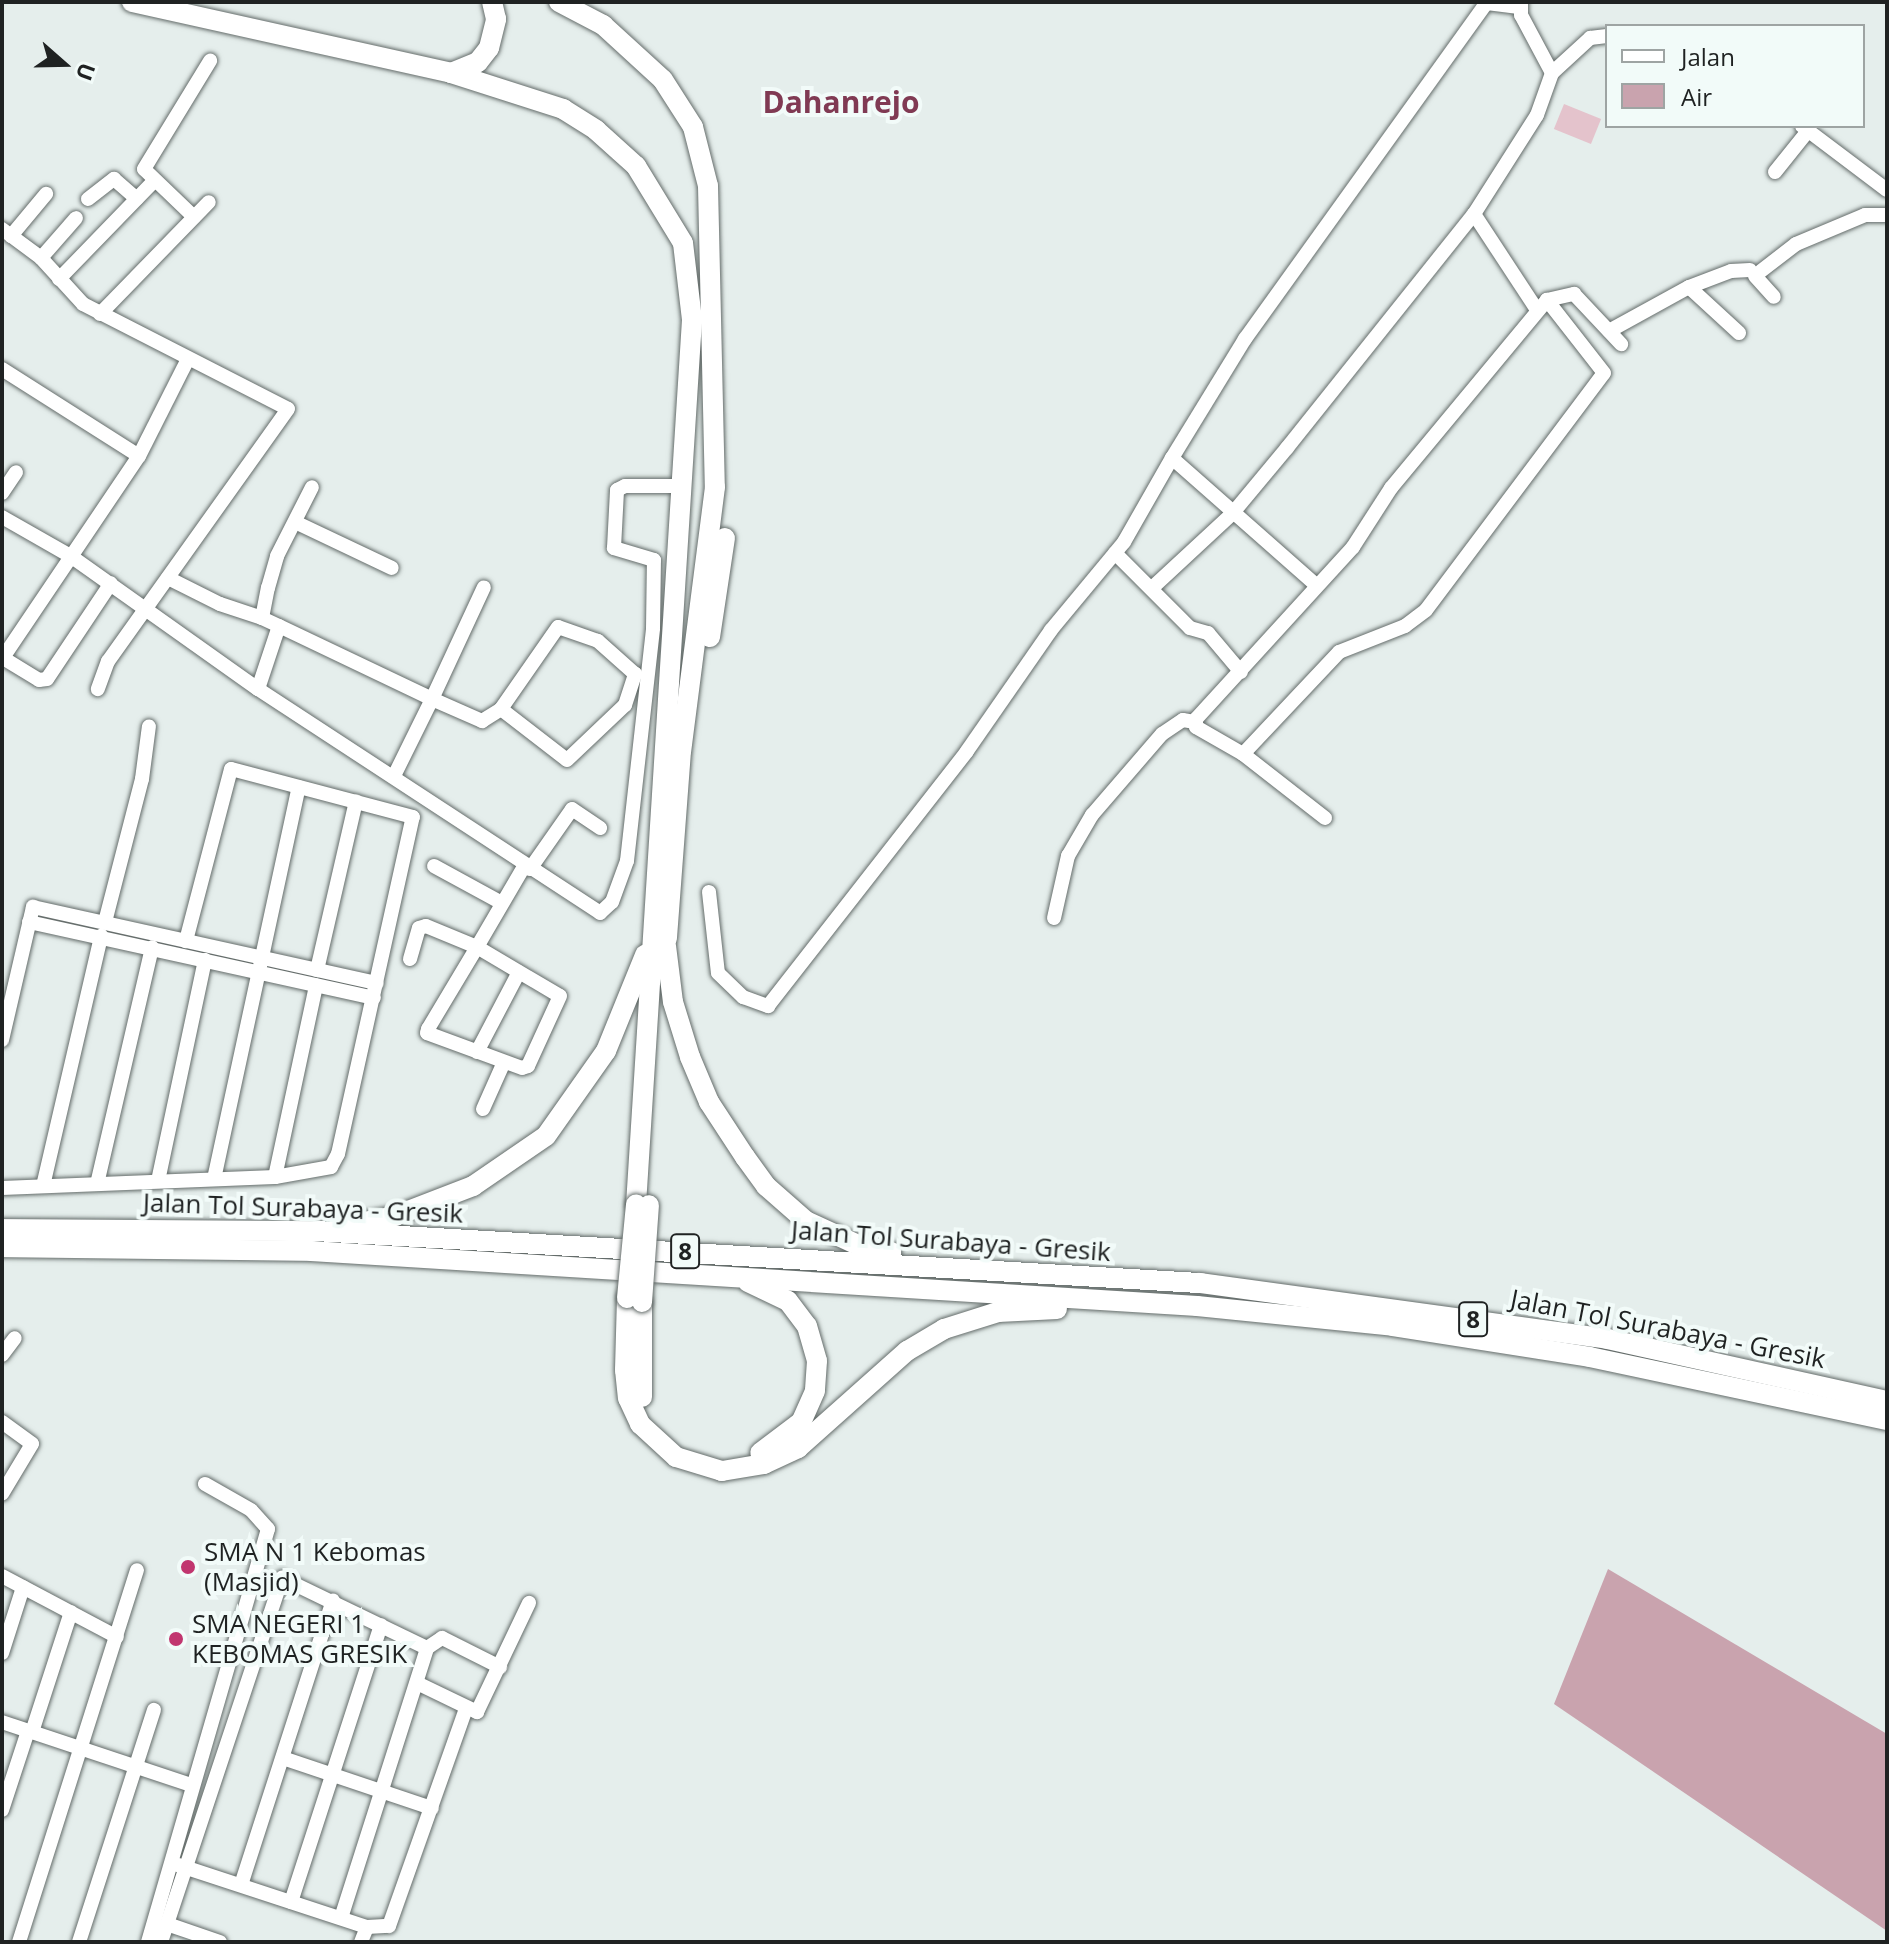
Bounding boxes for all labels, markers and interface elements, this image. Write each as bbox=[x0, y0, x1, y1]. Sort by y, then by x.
north arrow bbox=[24, 24, 104, 104]
legend bbox=[1605, 24, 1865, 128]
text: Jalan bbox=[1681, 40, 1735, 73]
text: U bbox=[70, 59, 103, 85]
text: Air bbox=[1681, 80, 1712, 113]
district label: Dahanrejo bbox=[763, 84, 919, 120]
street label: Jalan Tol Surabaya - Gresik bbox=[142, 1187, 464, 1229]
street label: Jalan Tol Surabaya - Gresik bbox=[790, 1214, 1112, 1268]
road number: 8 bbox=[669, 1231, 701, 1271]
street label: Jalan Tol Surabaya - Gresik bbox=[1508, 1283, 1828, 1375]
road number: 8 bbox=[1457, 1299, 1489, 1339]
place label: SMA N 1 Kebomas (Masjid) bbox=[204, 1536, 426, 1598]
marker: SMA N 1 Kebomas (Masjid) bbox=[179, 1558, 197, 1576]
place label: SMA NEGERI 1 KEBOMAS GRESIK bbox=[192, 1608, 407, 1670]
marker: SMA NEGERI 1 KEBOMAS GRESIK bbox=[167, 1630, 185, 1648]

